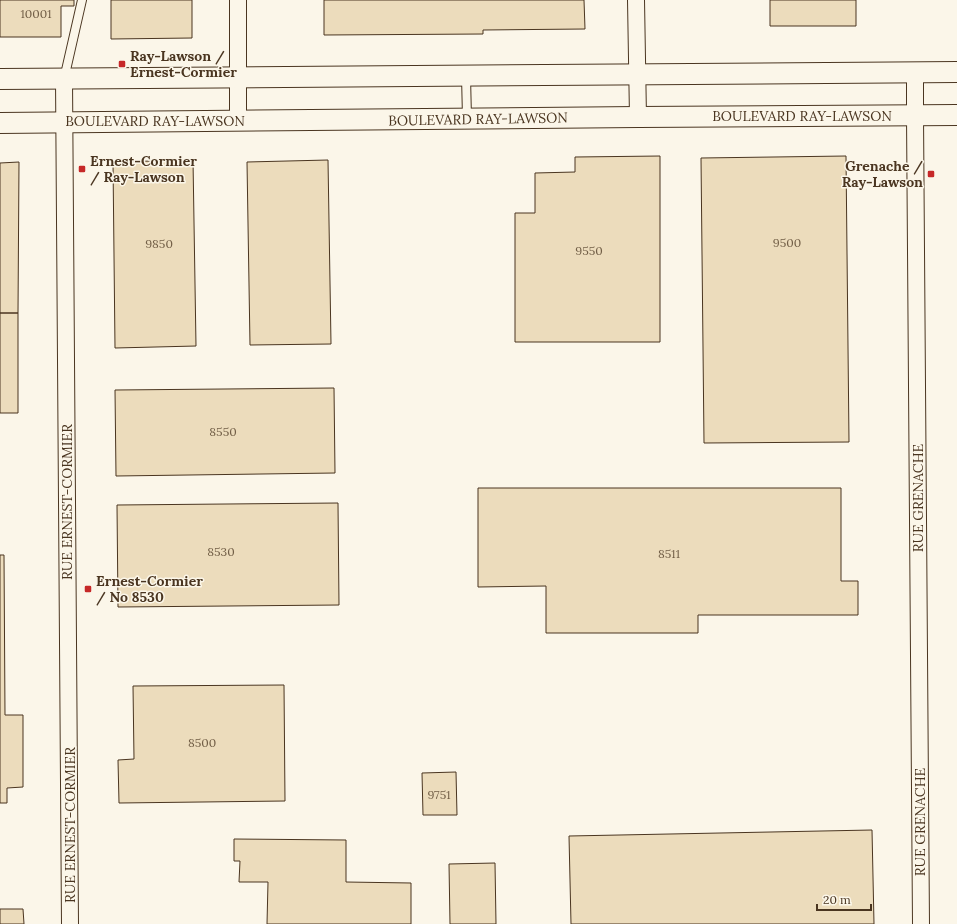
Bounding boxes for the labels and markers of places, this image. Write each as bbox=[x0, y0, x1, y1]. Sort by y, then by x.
place label: Ray-Lawson / Ernest-Cormier bbox=[130, 47, 237, 81]
marker: Ray-Lawson / Ernest-Cormier bbox=[117, 59, 127, 69]
place label: Ernest-Cormier / Ray-Lawson bbox=[90, 152, 197, 186]
place label: Grenache / Ray-Lawson bbox=[842, 157, 923, 191]
marker: Ernest-Cormier / Ray-Lawson bbox=[77, 164, 87, 174]
marker: Grenache / Ray-Lawson bbox=[926, 169, 936, 179]
place label: Ernest-Cormier / No 8530 bbox=[96, 572, 203, 606]
marker: Ernest-Cormier / No 8530 bbox=[83, 584, 93, 594]

